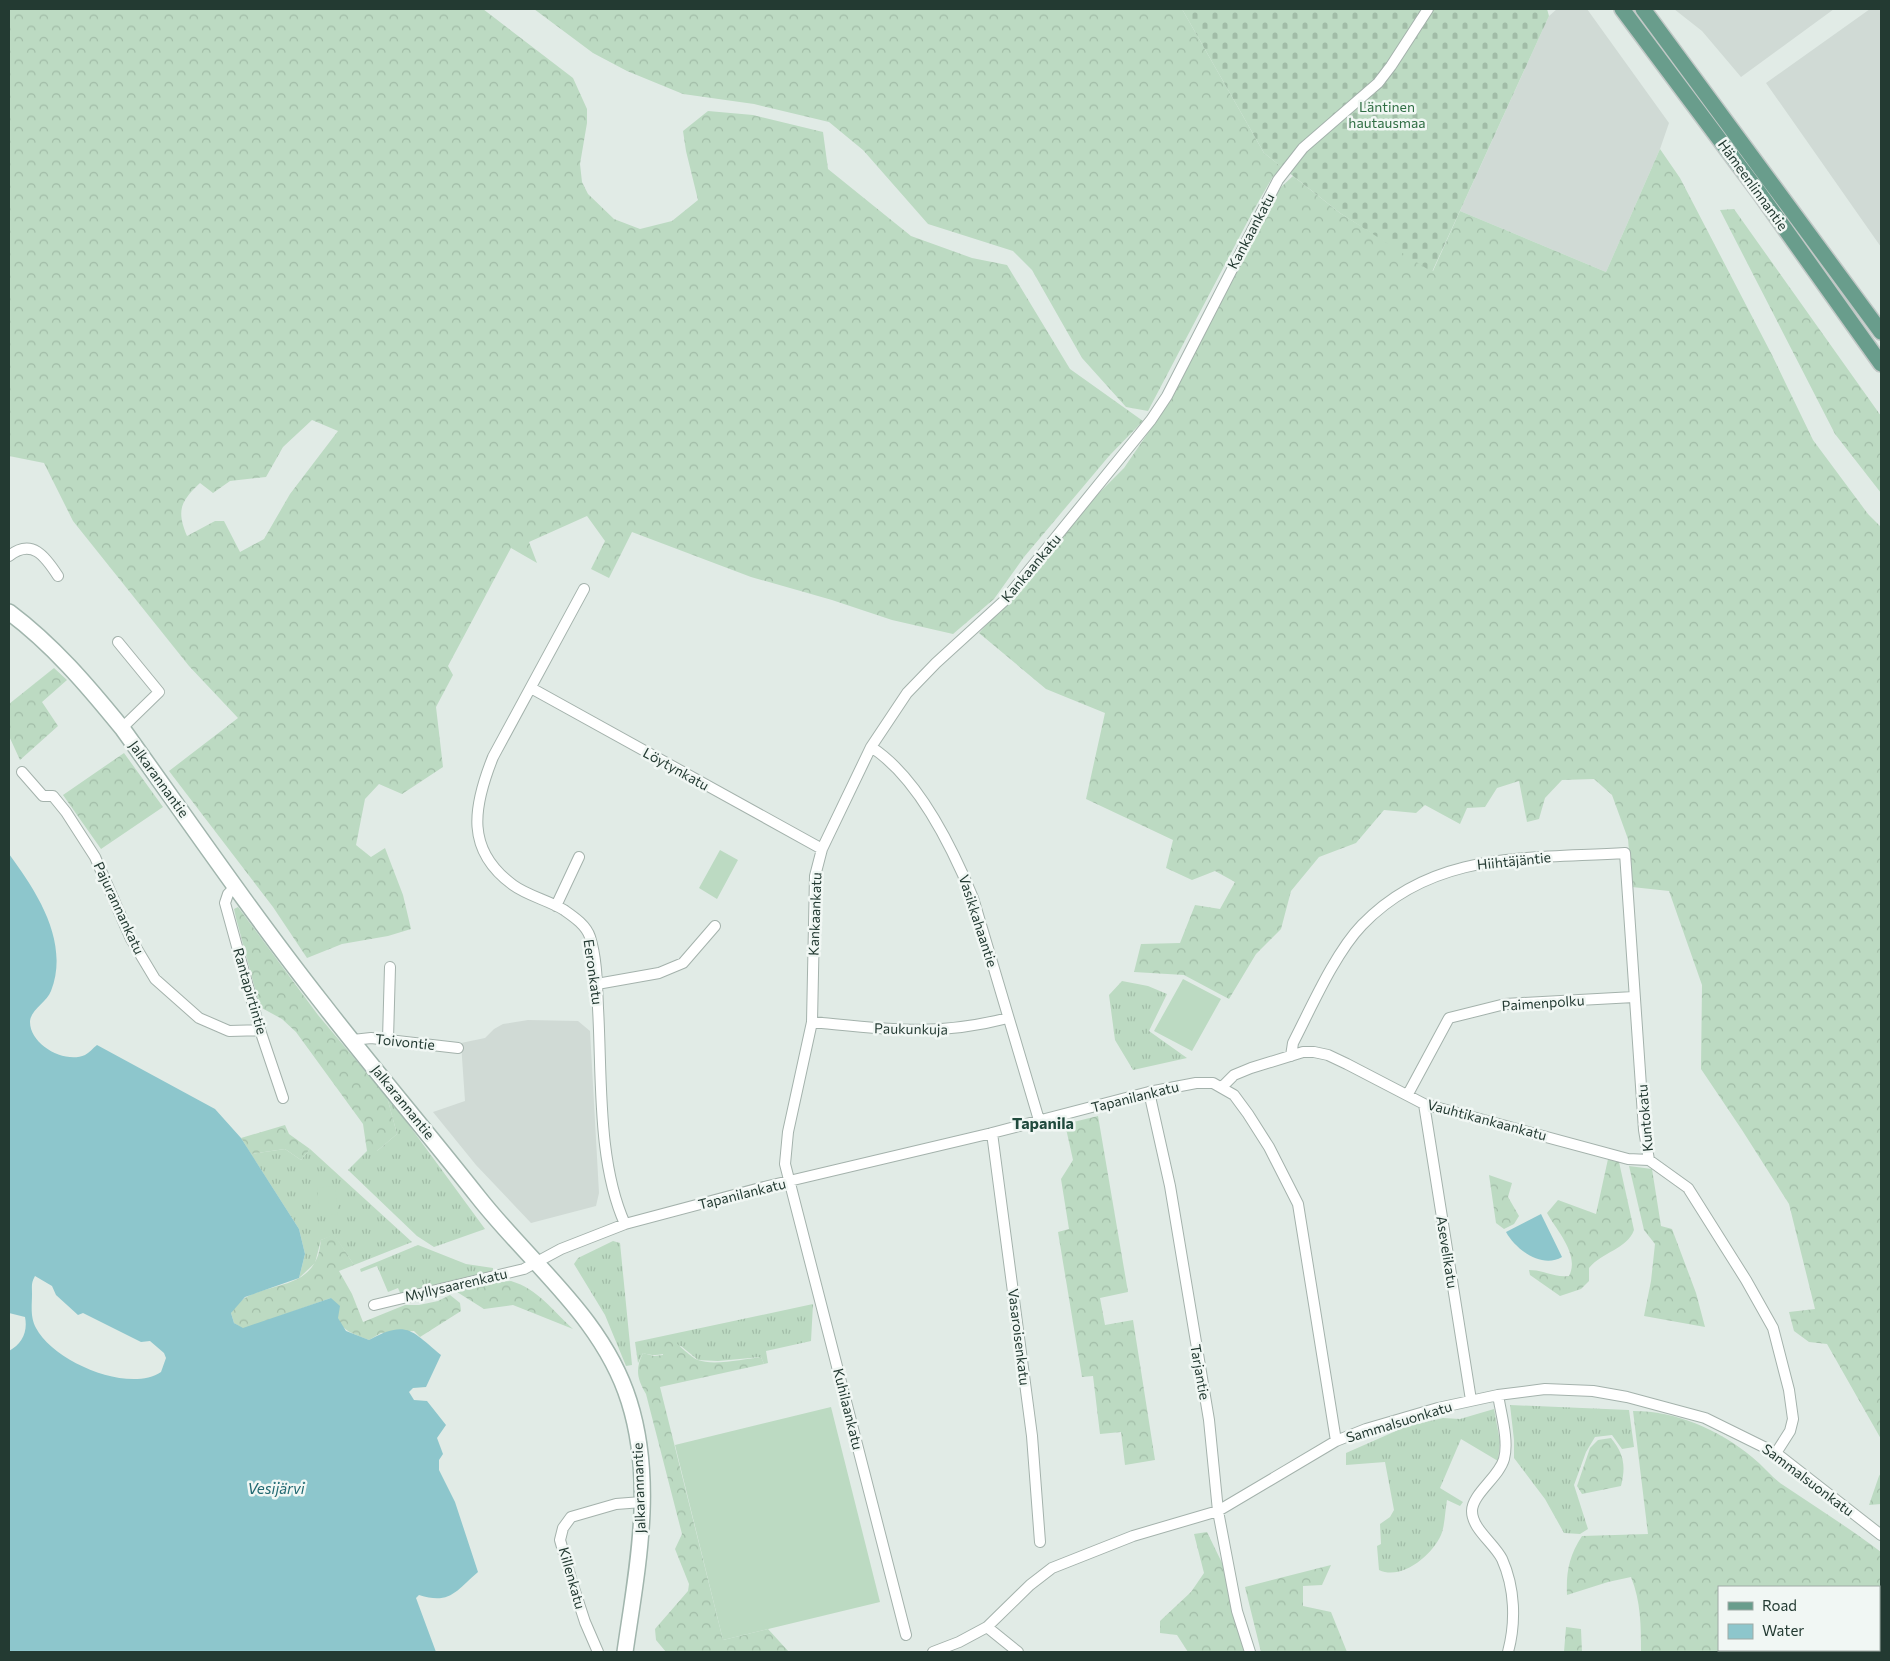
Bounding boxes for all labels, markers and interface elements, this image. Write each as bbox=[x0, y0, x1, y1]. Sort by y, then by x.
park label: Läntinen hautausmaa bbox=[1348, 98, 1426, 131]
street label: Hämeenlinnantie bbox=[1715, 136, 1792, 233]
street label: Kankaankatu bbox=[1223, 190, 1278, 272]
street label: Kankaankatu bbox=[997, 530, 1064, 605]
street label: Jalkarannantie bbox=[126, 737, 193, 820]
street label: Löytynkatu bbox=[640, 743, 712, 794]
street label: Hiihtäjäntie bbox=[1476, 848, 1552, 873]
street label: Pajurannankatu bbox=[91, 859, 148, 957]
street label: Kankaankatu bbox=[805, 872, 824, 956]
street label: Vasikkahaantie bbox=[956, 873, 1001, 969]
street label: Eeronkatu bbox=[580, 938, 606, 1006]
street label: Rantapirtintie bbox=[230, 946, 271, 1036]
street label: Paimenpolku bbox=[1501, 991, 1585, 1014]
street label: Paukunkuja bbox=[874, 1019, 948, 1038]
street label: Toivontie bbox=[374, 1030, 436, 1053]
street label: Jalkarannantie bbox=[368, 1061, 439, 1142]
street label: Tapanilankatu bbox=[1089, 1077, 1180, 1116]
street label: Kuntokatu bbox=[1633, 1084, 1656, 1152]
street label: Vauhtikankaankatu bbox=[1426, 1095, 1549, 1144]
district label: Tapanila bbox=[1012, 1113, 1074, 1132]
street label: Tapanilankatu bbox=[696, 1174, 787, 1213]
street label: Asevelikatu bbox=[1433, 1214, 1462, 1289]
street label: Myllysaarenkatu bbox=[403, 1264, 509, 1305]
street label: Vasaroisenkatu bbox=[1005, 1288, 1034, 1386]
street label: Tarjantie bbox=[1187, 1343, 1214, 1401]
street label: Kuhilaankatu bbox=[830, 1366, 867, 1451]
street label: Sammalsuonkatu bbox=[1344, 1397, 1454, 1446]
street label: Sammalsuonkatu bbox=[1759, 1440, 1857, 1519]
street label: Jalkarannantie bbox=[628, 1442, 649, 1534]
water label: Vesijärvi bbox=[247, 1479, 306, 1497]
street label: Killenkatu bbox=[555, 1545, 589, 1611]
legend bbox=[1718, 1586, 1880, 1651]
text: Road bbox=[1762, 1596, 1797, 1614]
text: Water bbox=[1762, 1621, 1804, 1639]

